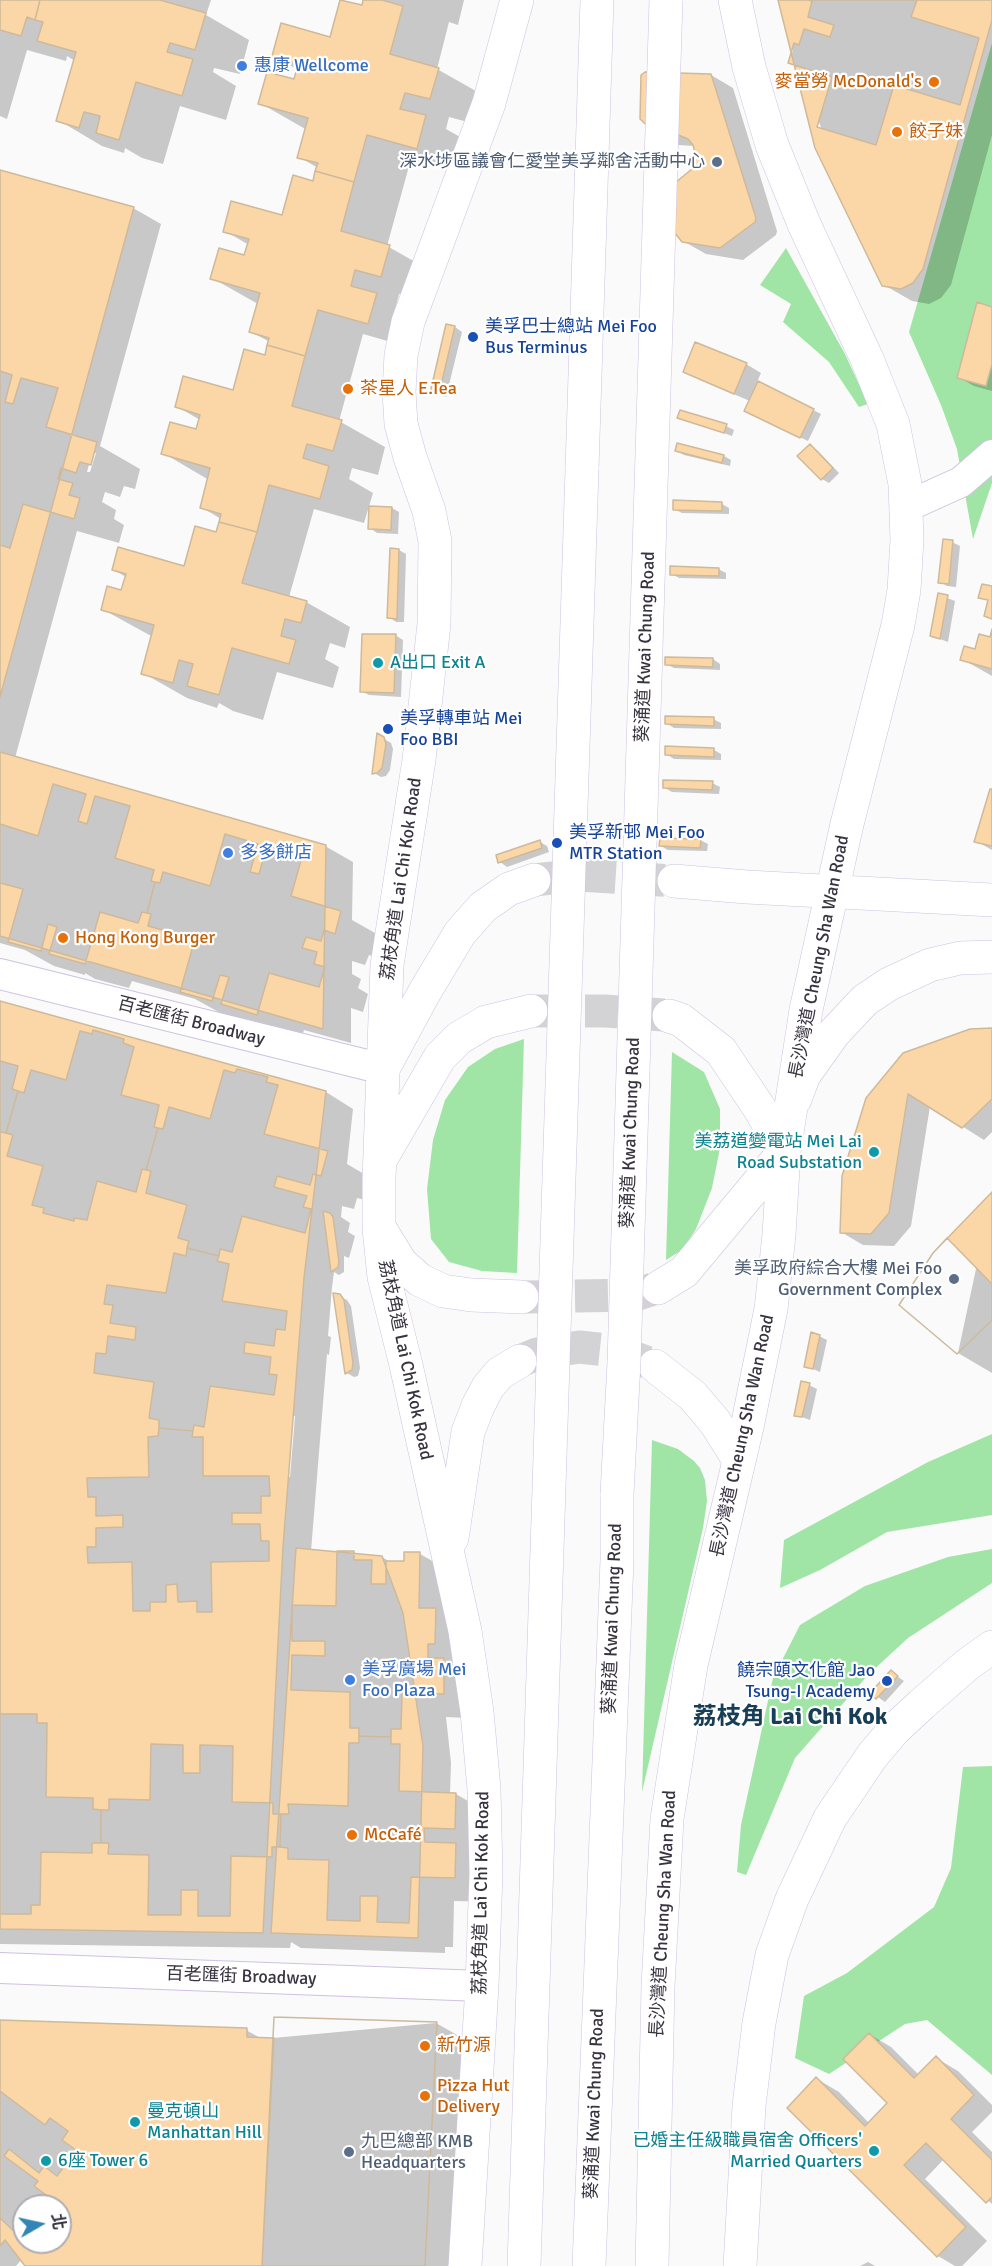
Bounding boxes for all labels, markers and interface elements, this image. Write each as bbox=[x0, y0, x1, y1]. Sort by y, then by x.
place label: 惠康 Wellcome bbox=[254, 55, 369, 77]
marker: 惠康 Wellcome bbox=[235, 59, 249, 73]
place label: 麥當勞 McDonald's bbox=[775, 71, 922, 93]
marker: 麥當勞 McDonald's bbox=[927, 75, 941, 89]
place label: 餃子妹 bbox=[909, 121, 963, 143]
marker: 餃子妹 bbox=[890, 125, 904, 139]
place label: 深水埗區議會仁愛堂美孚鄰舍活動中心 bbox=[399, 151, 705, 173]
marker: 深水埗區議會仁愛堂美孚鄰舍活動中心 bbox=[710, 155, 724, 169]
place label: 美孚巴士總站 Mei Foo Bus Terminus bbox=[485, 316, 657, 358]
marker: 美孚巴士總站 Mei Foo Bus Terminus bbox=[466, 330, 480, 344]
place label: 茶星人 E.Tea bbox=[360, 378, 457, 400]
marker: 茶星人 E.Tea bbox=[341, 382, 355, 396]
street label: 葵涌道 Kwai Chung Road bbox=[632, 551, 660, 743]
place label: A出口 Exit A bbox=[390, 652, 486, 674]
marker: A出口 Exit A bbox=[371, 656, 385, 670]
place label: 美孚轉車站 Mei Foo BBI bbox=[400, 708, 522, 750]
marker: 美孚轉車站 Mei Foo BBI bbox=[381, 722, 395, 736]
street label: 荔枝角道 Lai Chi Kok Road bbox=[377, 777, 427, 981]
place label: 美孚新邨 Mei Foo MTR Station bbox=[569, 822, 705, 864]
street label: 長沙灣道 Cheung Sha Wan Road bbox=[786, 833, 854, 1081]
marker: 美孚新邨 Mei Foo MTR Station bbox=[550, 836, 564, 850]
place label: 多多餅店 bbox=[240, 842, 312, 864]
marker: 多多餅店 bbox=[221, 846, 235, 860]
place label: Hong Kong Burger bbox=[75, 927, 215, 949]
marker: Hong Kong Burger bbox=[56, 931, 70, 945]
street label: 百老匯街 Broadway bbox=[115, 993, 267, 1051]
street label: 葵涌道 Kwai Chung Road bbox=[617, 1037, 645, 1229]
place label: 美荔道變電站 Mei Lai Road Substation bbox=[694, 1131, 862, 1174]
marker: 美荔道變電站 Mei Lai Road Substation bbox=[867, 1145, 881, 1159]
street label: 荔枝角道 Lai Chi Kok Road bbox=[373, 1258, 437, 1462]
place label: 美孚政府綜合大樓 Mei Foo Government Complex bbox=[734, 1258, 942, 1300]
marker: 美孚政府綜合大樓 Mei Foo Government Complex bbox=[947, 1272, 961, 1286]
street label: 長沙灣道 Cheung Sha Wan Road bbox=[707, 1313, 779, 1559]
street label: 葵涌道 Kwai Chung Road bbox=[599, 1523, 627, 1715]
place label: 美孚廣場 Mei Foo Plaza bbox=[362, 1659, 466, 1702]
place label: 饒宗頤文化館 Jao Tsung-I Academy bbox=[737, 1660, 875, 1702]
marker: 美孚廣場 Mei Foo Plaza bbox=[343, 1673, 357, 1687]
marker: 饒宗頤文化館 Jao Tsung-I Academy bbox=[880, 1674, 894, 1688]
district label: 荔枝角 Lai Chi Kok bbox=[693, 1704, 887, 1732]
street label: 長沙灣道 Cheung Sha Wan Road bbox=[647, 1790, 681, 2038]
street label: 荔枝角道 Lai Chi Kok Road bbox=[469, 1791, 495, 1995]
place label: McCafé bbox=[364, 1824, 422, 1846]
marker: McCafé bbox=[345, 1828, 359, 1842]
street label: 百老匯街 Broadway bbox=[165, 1964, 317, 1990]
street label: 葵涌道 Kwai Chung Road bbox=[581, 2008, 609, 2200]
place label: 新竹源 bbox=[437, 2035, 491, 2057]
marker: 新竹源 bbox=[418, 2039, 432, 2053]
place label: Pizza Hut Delivery bbox=[437, 2075, 510, 2118]
marker: Pizza Hut Delivery bbox=[418, 2089, 432, 2103]
place label: 曼克頓山 Manhattan Hill bbox=[147, 2101, 262, 2144]
marker: 曼克頓山 Manhattan Hill bbox=[128, 2115, 142, 2129]
place label: 已婚主任級職員宿舍 Officers' Married Quarters bbox=[633, 2130, 862, 2172]
place label: 九巴總部 KMB Headquarters bbox=[361, 2131, 473, 2174]
marker: 已婚主任級職員宿舍 Officers' Married Quarters bbox=[867, 2144, 881, 2158]
marker: 九巴總部 KMB Headquarters bbox=[342, 2145, 356, 2159]
place label: 6座 Tower 6 bbox=[58, 2150, 148, 2172]
marker: 6座 Tower 6 bbox=[39, 2154, 53, 2168]
north arrow bbox=[12, 2194, 72, 2254]
text: 北 bbox=[47, 2212, 69, 2231]

